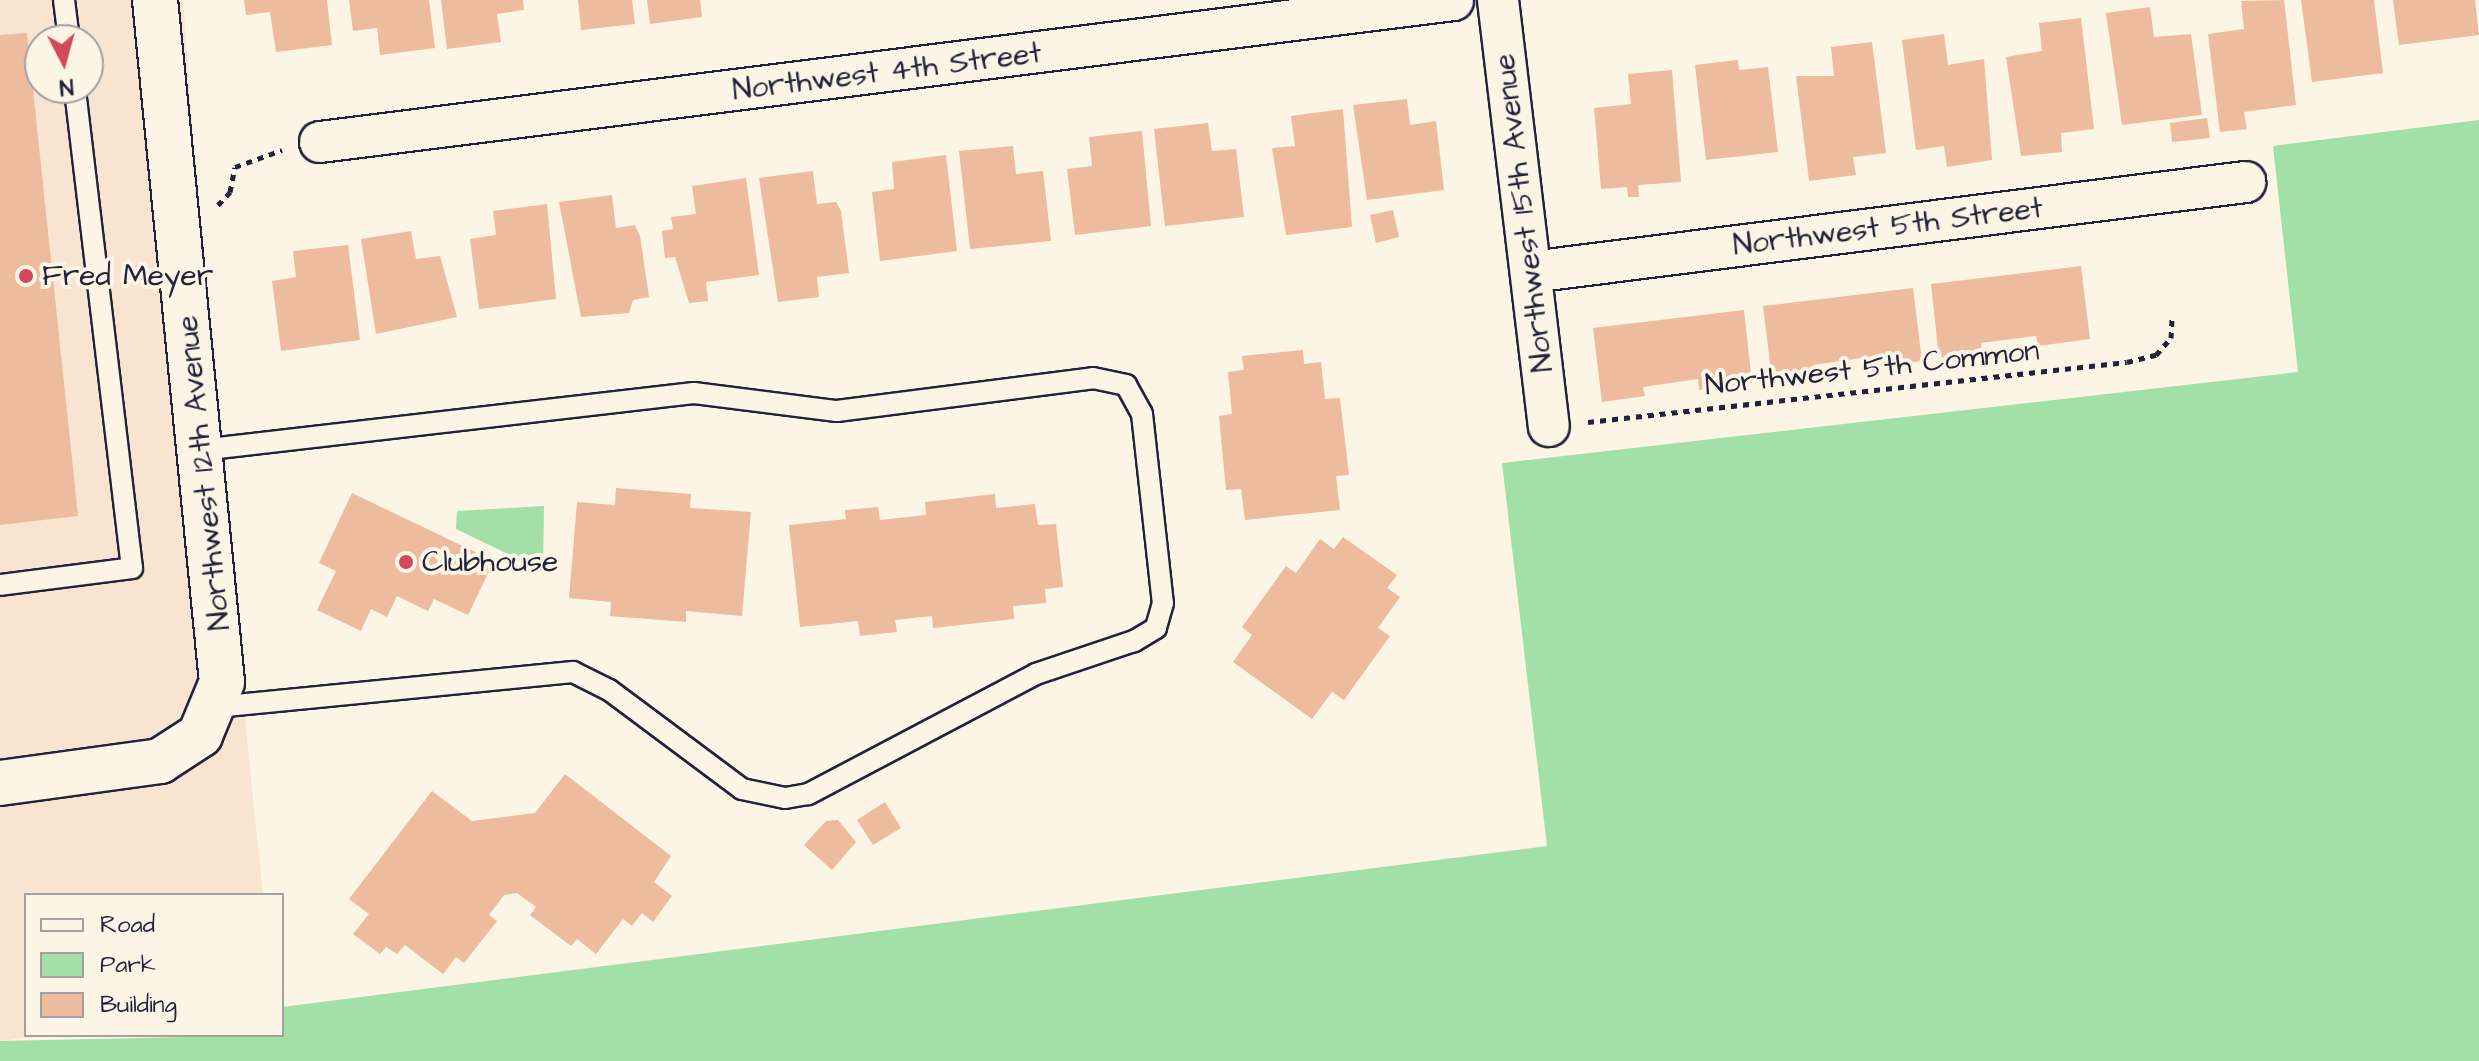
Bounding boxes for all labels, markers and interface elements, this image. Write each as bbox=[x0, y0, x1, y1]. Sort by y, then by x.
north arrow bbox=[24, 24, 104, 104]
street label: Northwest 4th Street bbox=[731, 35, 1043, 109]
street label: Northwest 15th Avenue bbox=[1487, 52, 1561, 374]
text: N bbox=[58, 70, 75, 103]
street label: Northwest 5th Street bbox=[1731, 190, 2045, 264]
place label: Fred Meyer bbox=[42, 258, 213, 294]
marker: Fred Meyer bbox=[17, 267, 35, 285]
street label: Northwest 12th Avenue bbox=[170, 314, 238, 632]
street label: Northwest 5th Common bbox=[1703, 333, 2041, 403]
place label: Clubhouse bbox=[422, 544, 558, 580]
marker: Clubhouse bbox=[397, 553, 415, 571]
legend bbox=[24, 893, 284, 1037]
text: Road bbox=[100, 908, 155, 942]
text: Park bbox=[100, 948, 156, 982]
text: Building bbox=[100, 988, 177, 1022]

